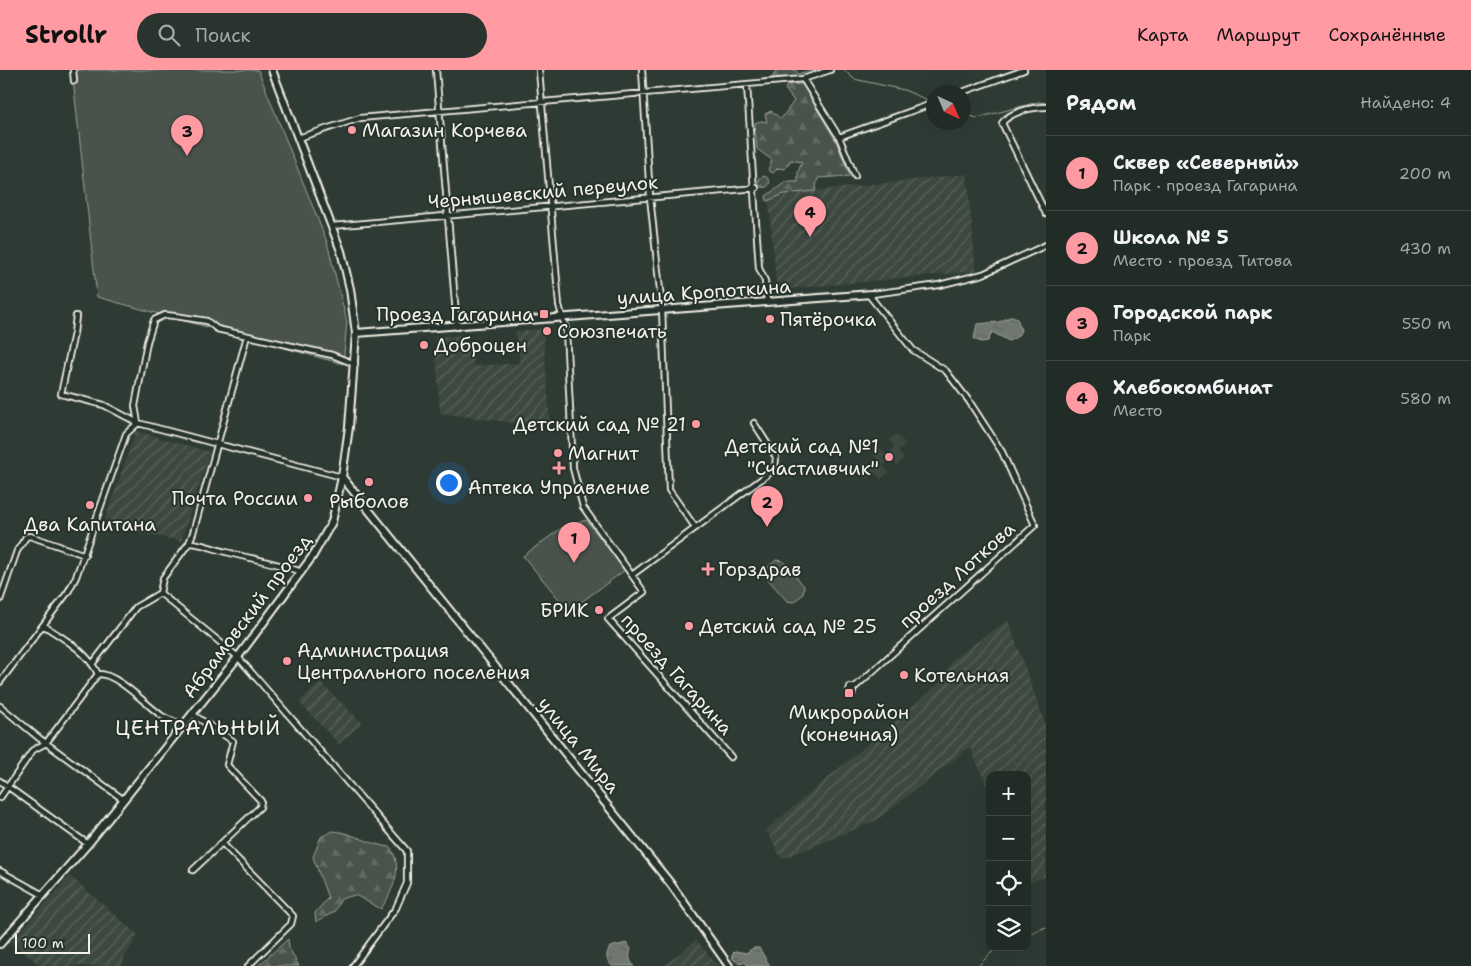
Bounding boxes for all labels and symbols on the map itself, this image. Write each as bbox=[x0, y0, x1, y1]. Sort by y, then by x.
north arrow bbox=[926, 85, 971, 130]
pin: 3 bbox=[171, 115, 203, 156]
place label: Магазин Корчева bbox=[362, 118, 527, 143]
marker: Магазин Корчева bbox=[346, 124, 358, 136]
street label: Чернышевский переулок bbox=[427, 169, 659, 215]
pin: 4 bbox=[794, 196, 826, 237]
street label: улица Кропоткина bbox=[616, 273, 792, 311]
place label: Проезд Гагарина bbox=[377, 302, 534, 327]
place label: Пятёрочка bbox=[780, 307, 876, 332]
marker: Проезд Гагарина bbox=[538, 308, 550, 320]
marker: Пятёрочка bbox=[764, 313, 776, 325]
place label: Союзпечать bbox=[557, 319, 667, 344]
marker: Союзпечать bbox=[541, 325, 553, 337]
place label: Доброцен bbox=[434, 333, 527, 358]
marker: Доброцен bbox=[418, 339, 430, 351]
place label: Детский сад № 21 bbox=[513, 412, 686, 437]
marker: Детский сад № 21 bbox=[690, 418, 702, 430]
place label: Детский сад №1 "Счастливчик" bbox=[725, 434, 879, 481]
place label: Магнит bbox=[568, 441, 639, 466]
marker: Магнит bbox=[552, 447, 564, 459]
marker: Детский сад №1 "Счастливчик" bbox=[883, 451, 895, 463]
marker: Аптека Управление bbox=[553, 462, 565, 474]
your location bbox=[436, 470, 462, 496]
place label: Аптека Управление bbox=[468, 475, 650, 500]
marker: Рыболов bbox=[363, 476, 375, 488]
place label: Почта России bbox=[172, 486, 298, 511]
pin: 2 bbox=[751, 486, 783, 527]
place label: Рыболов bbox=[329, 489, 409, 514]
marker: Почта России bbox=[302, 492, 314, 504]
marker: Два Капитана bbox=[84, 499, 96, 511]
place label: Два Капитана bbox=[24, 512, 156, 537]
street label: проезд Лоткова bbox=[894, 516, 1020, 634]
pin: 1 bbox=[558, 522, 590, 563]
street label: Абрамовский проезд bbox=[177, 529, 317, 703]
place label: Горздрав bbox=[718, 557, 801, 582]
marker: Горздрав bbox=[702, 563, 714, 575]
place label: БРИК bbox=[540, 598, 589, 623]
marker: БРИК bbox=[593, 604, 605, 616]
street label: проезд Гагарина bbox=[616, 608, 738, 740]
place label: Детский сад № 25 bbox=[699, 614, 877, 639]
marker: Детский сад № 25 bbox=[683, 620, 695, 632]
place label: Администрация Центрального поселения bbox=[297, 638, 530, 685]
marker: Администрация Центрального поселения bbox=[281, 655, 293, 667]
place label: Котельная bbox=[914, 663, 1010, 688]
marker: Котельная bbox=[898, 669, 910, 681]
marker: Микрорайон (конечная) bbox=[843, 687, 855, 699]
street label: улица Мира bbox=[532, 692, 626, 799]
place label: Микрорайон (конечная) bbox=[789, 700, 909, 747]
district label: ЦЕНТРАЛЬНЫЙ bbox=[115, 714, 281, 742]
scale bar bbox=[15, 931, 90, 954]

